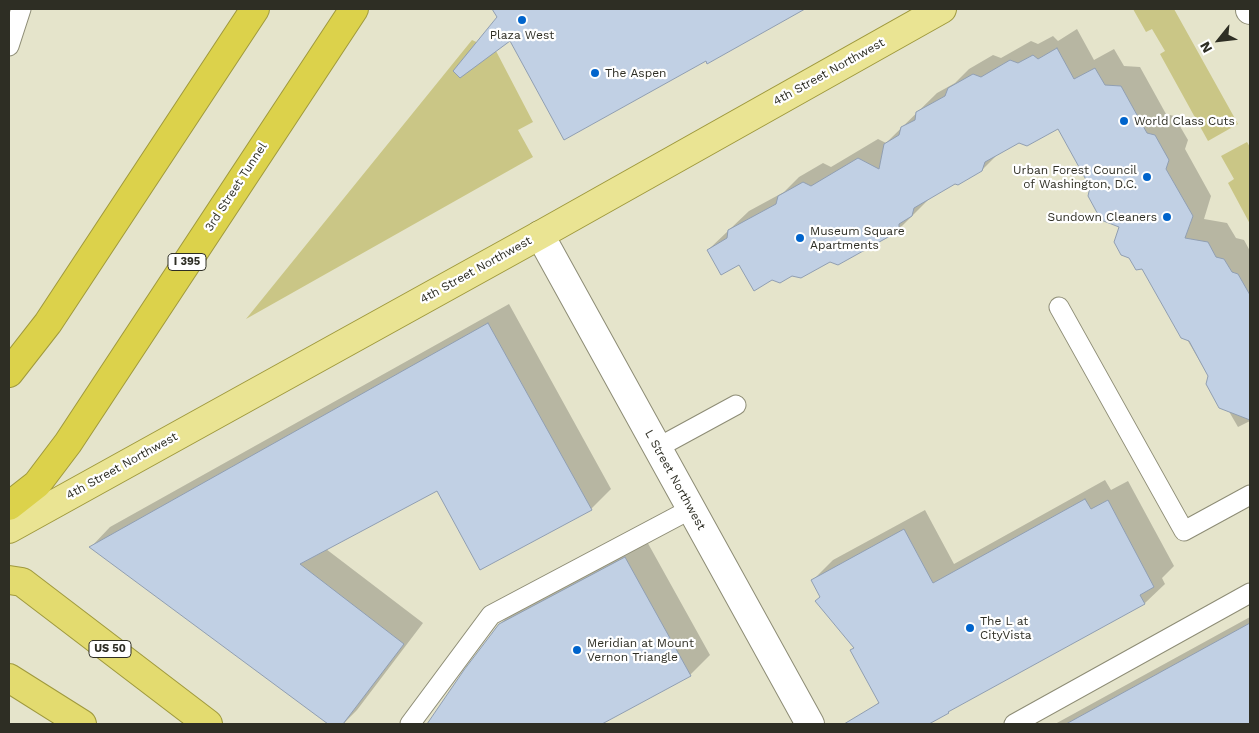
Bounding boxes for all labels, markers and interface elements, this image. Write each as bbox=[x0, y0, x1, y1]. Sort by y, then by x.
marker: Plaza West bbox=[516, 14, 528, 26]
north arrow bbox=[1194, 15, 1244, 65]
place label: Plaza West bbox=[490, 28, 554, 42]
street label: 4th Street Northwest bbox=[771, 35, 887, 109]
text: N bbox=[1196, 39, 1215, 56]
place label: The Aspen bbox=[605, 66, 667, 80]
marker: The Aspen bbox=[589, 67, 601, 79]
place label: World Class Cuts bbox=[1134, 114, 1235, 128]
marker: World Class Cuts bbox=[1118, 115, 1130, 127]
street label: 3rd Street Tunnel bbox=[202, 140, 270, 234]
place label: Urban Forest Council of Washington, D.C. bbox=[1013, 163, 1137, 191]
marker: Urban Forest Council of Washington, D.C. bbox=[1141, 171, 1153, 183]
place label: Sundown Cleaners bbox=[1048, 210, 1157, 224]
marker: Sundown Cleaners bbox=[1161, 211, 1173, 223]
place label: Museum Square Apartments bbox=[810, 224, 905, 252]
marker: Museum Square Apartments bbox=[794, 232, 806, 244]
street label: 4th Street Northwest bbox=[418, 233, 534, 307]
road number: I 395 bbox=[168, 253, 206, 270]
street label: L Street Northwest bbox=[641, 427, 709, 533]
street label: 4th Street Northwest bbox=[64, 429, 180, 503]
place label: The L at CityVista bbox=[980, 614, 1032, 642]
marker: The L at CityVista bbox=[964, 622, 976, 634]
place label: Meridian at Mount Vernon Triangle bbox=[587, 636, 694, 664]
road number: US 50 bbox=[89, 641, 131, 658]
marker: Meridian at Mount Vernon Triangle bbox=[571, 644, 583, 656]

